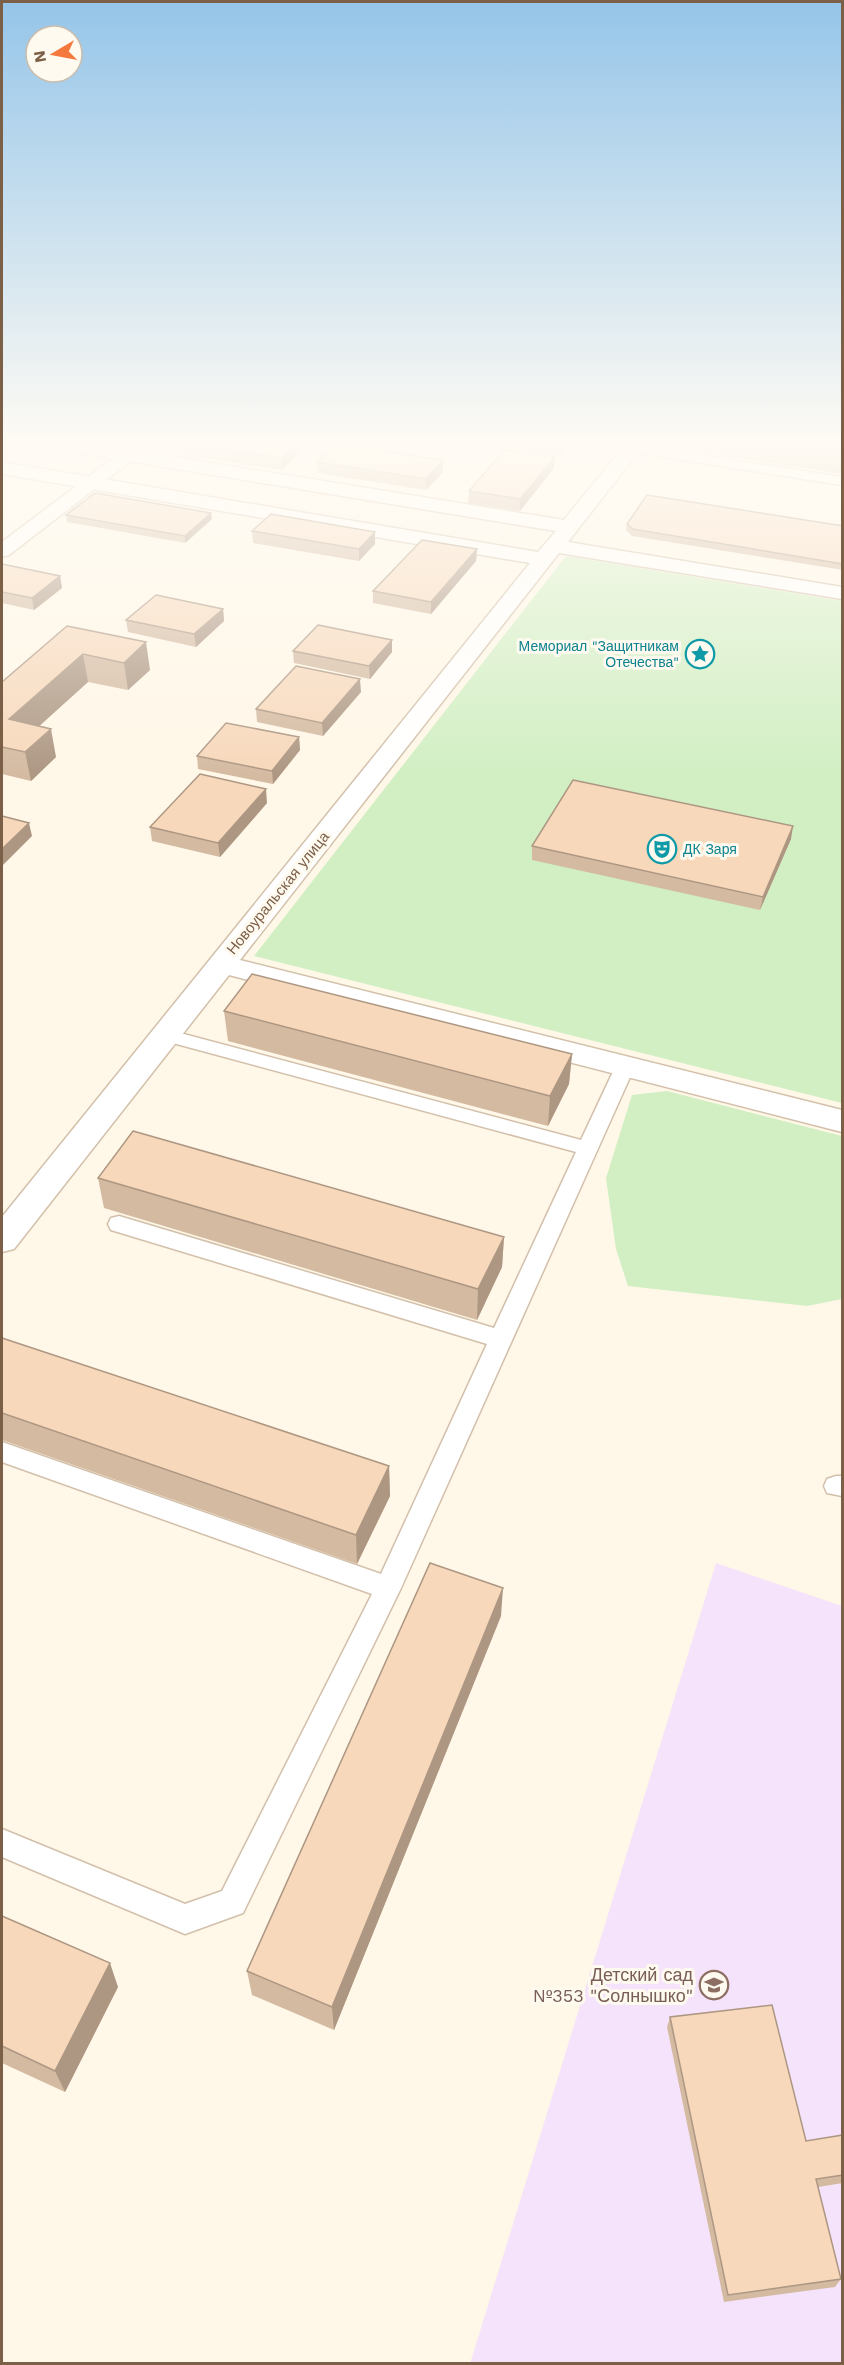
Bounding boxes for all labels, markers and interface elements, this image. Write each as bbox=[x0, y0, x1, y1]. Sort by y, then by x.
north arrow bbox=[24, 24, 84, 84]
text: N bbox=[29, 49, 50, 64]
place label: Мемориал "Защитникам Отечества" bbox=[519, 638, 679, 670]
place icon: Мемориал "Защитникам Отечества" bbox=[684, 638, 716, 670]
street label: Новоуральская улица bbox=[223, 827, 334, 958]
theatre icon: ДК Заря bbox=[646, 833, 678, 865]
place label: ДК Заря bbox=[683, 841, 737, 857]
place label: Детский сад №353 "Солнышко" bbox=[533, 1964, 693, 2006]
school or university icon: Детский сад №353 "Солнышко" bbox=[698, 1969, 730, 2001]

